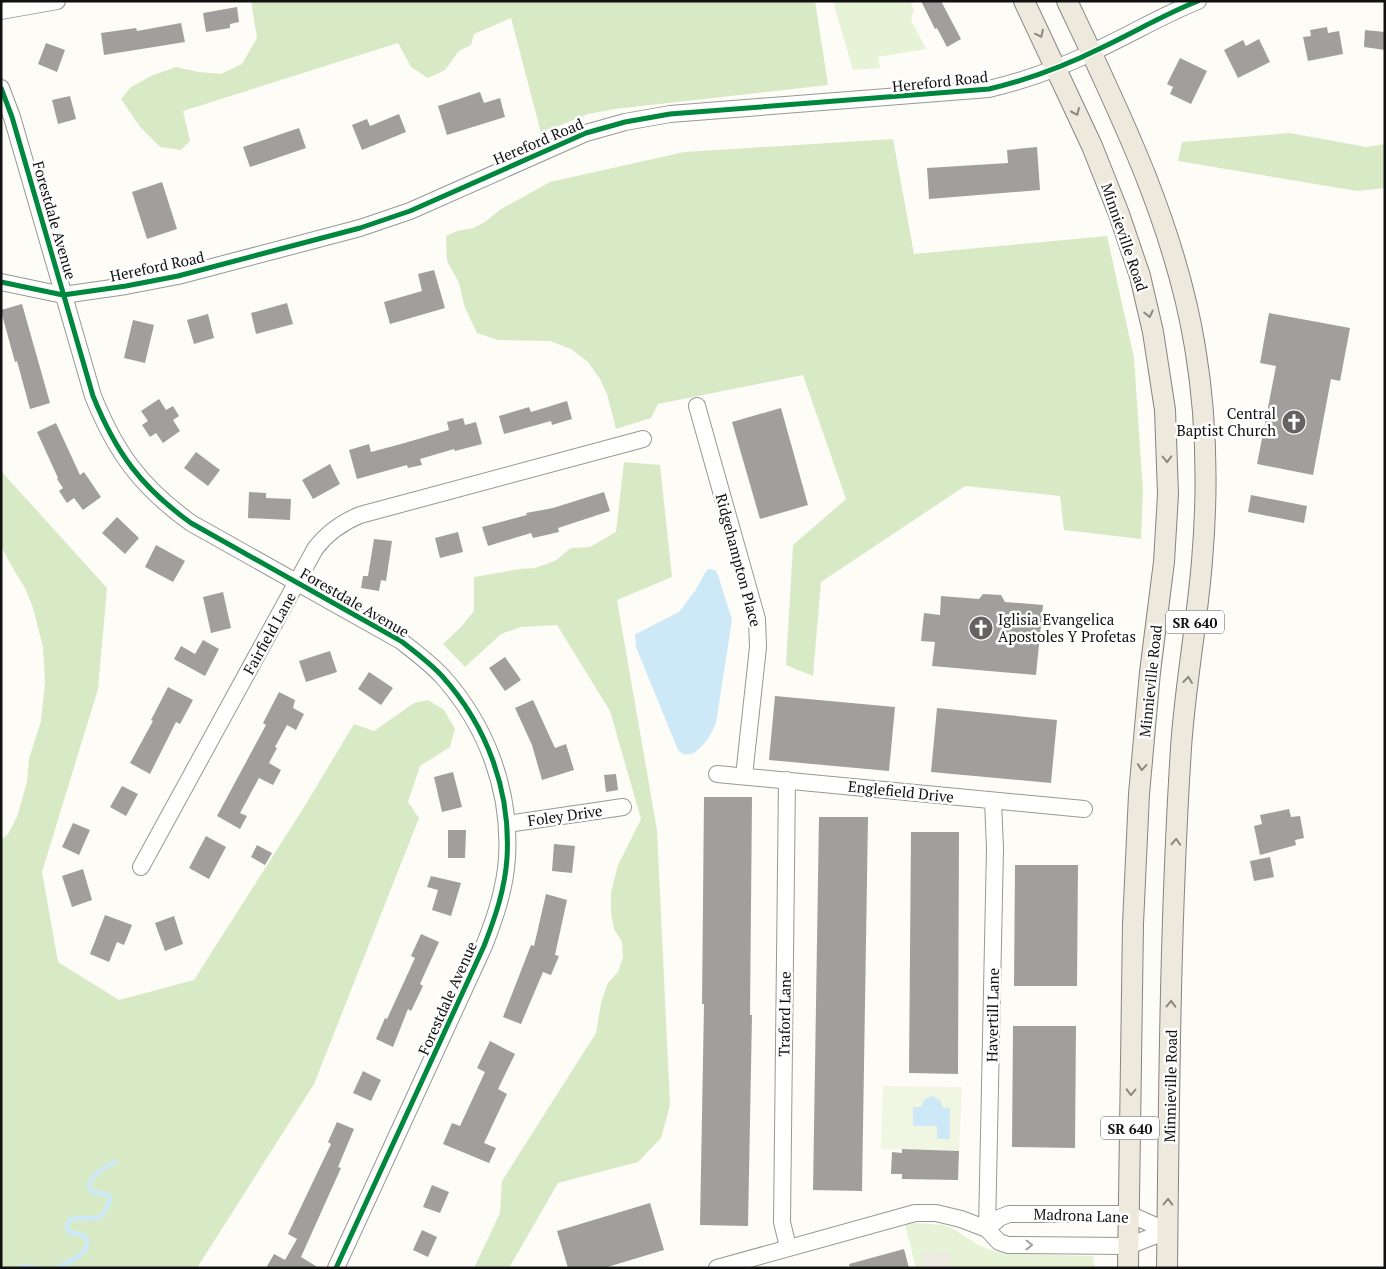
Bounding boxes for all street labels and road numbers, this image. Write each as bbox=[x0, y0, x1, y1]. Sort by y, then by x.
street label: Hereford Road bbox=[891, 66, 989, 96]
street label: Hereford Road bbox=[490, 113, 586, 169]
street label: Forestdale Avenue bbox=[29, 158, 81, 282]
street label: Minnieville Road bbox=[1097, 180, 1153, 294]
street label: Hereford Road bbox=[108, 246, 206, 286]
street label: Ridgehampton Place bbox=[712, 491, 766, 629]
street label: Forestdale Avenue bbox=[297, 563, 413, 641]
street label: Fairfield Lane bbox=[238, 588, 300, 678]
road number: SR 640 bbox=[1166, 610, 1224, 634]
street label: Minnieville Road bbox=[1134, 624, 1166, 738]
street label: Englefield Drive bbox=[847, 775, 955, 807]
street label: Foley Drive bbox=[526, 800, 604, 830]
street label: Forestdale Avenue bbox=[413, 938, 481, 1058]
street label: Havertill Lane bbox=[981, 968, 1003, 1062]
street label: Traford Lane bbox=[773, 971, 795, 1057]
street label: Minnieville Road bbox=[1159, 1029, 1181, 1143]
road number: SR 640 bbox=[1101, 1116, 1159, 1140]
street label: Madrona Lane bbox=[1033, 1203, 1129, 1227]

